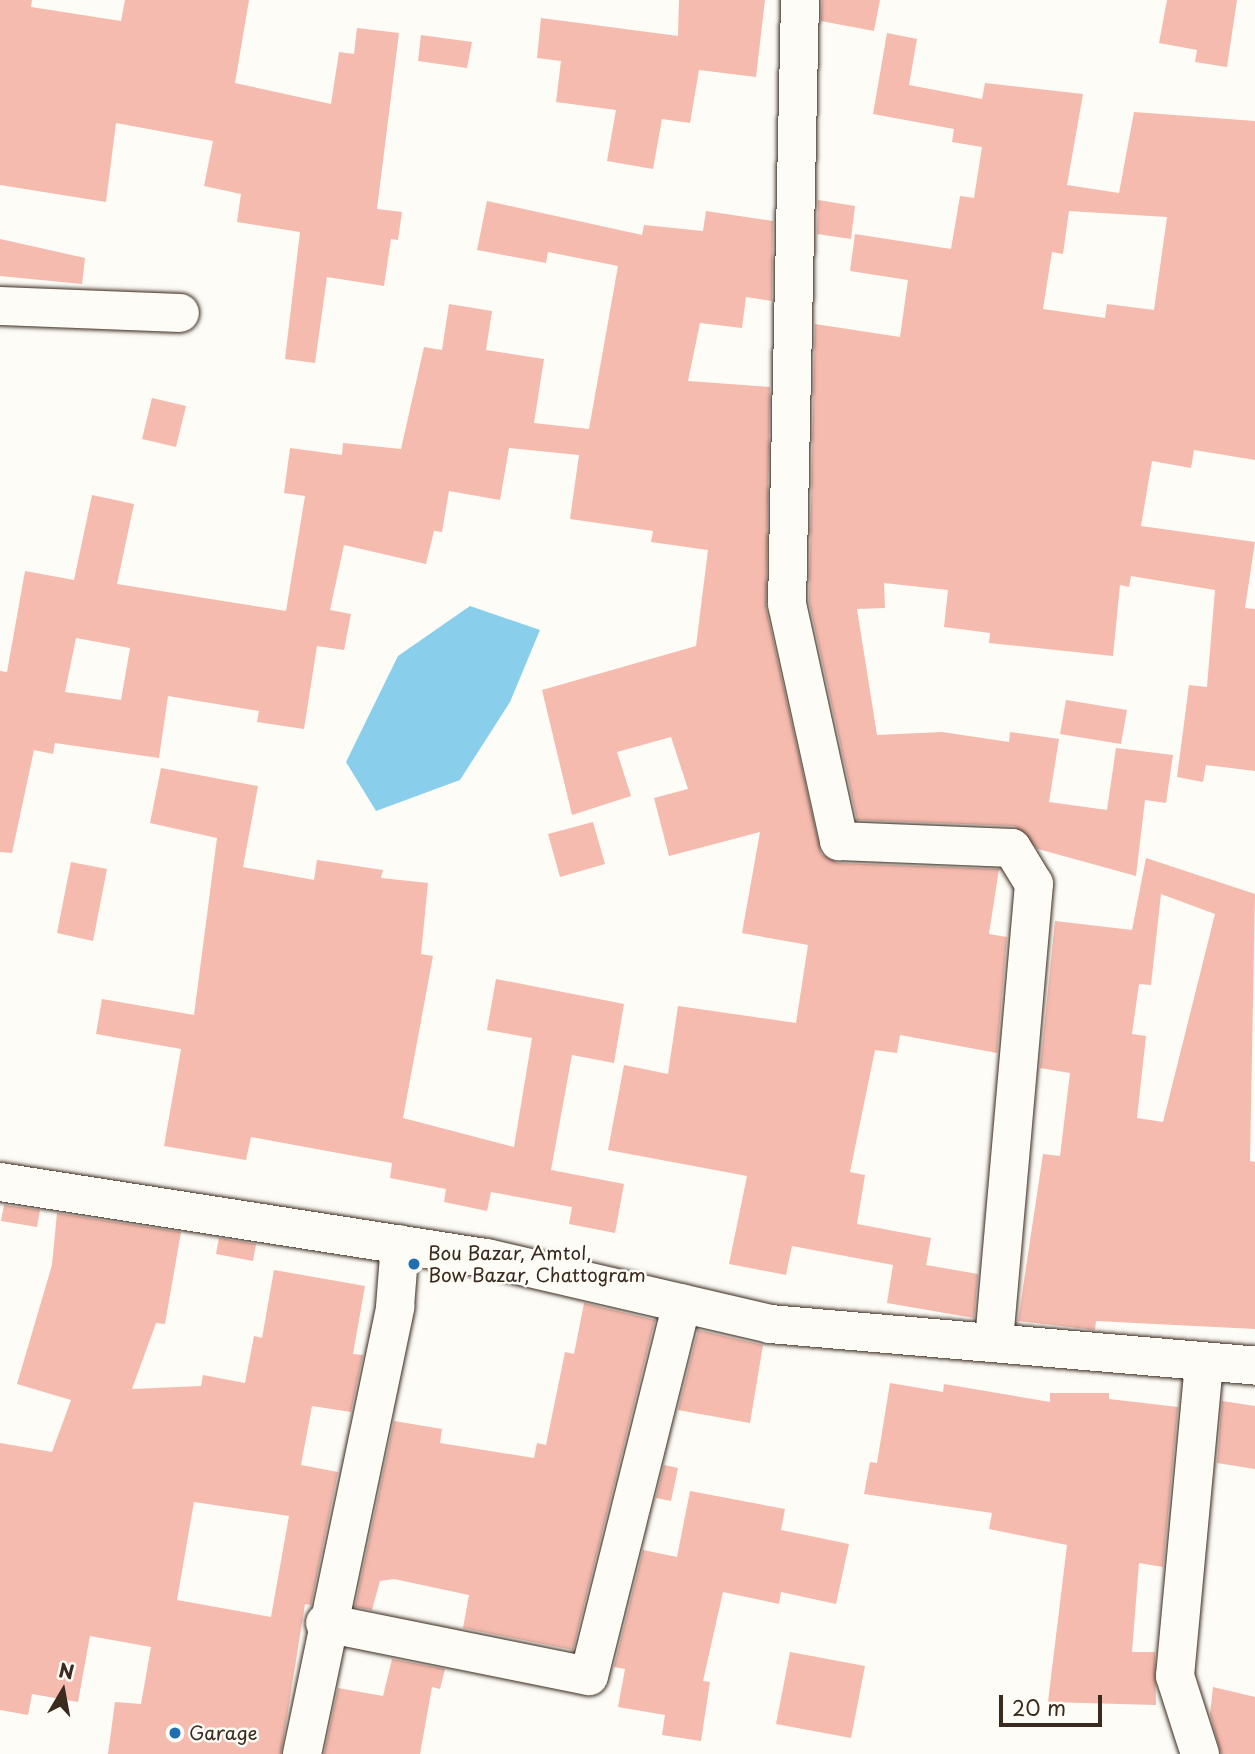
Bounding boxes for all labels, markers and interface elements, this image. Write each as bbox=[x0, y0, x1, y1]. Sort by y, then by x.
place label: Bou Bazar, Amtol, Bow Bazar, Chattogram bbox=[428, 1242, 647, 1286]
marker: Bou Bazar, Amtol, Bow Bazar, Chattogram bbox=[406, 1256, 422, 1272]
text: N bbox=[57, 1655, 76, 1685]
north arrow bbox=[28, 1656, 98, 1726]
scale bar bbox=[1003, 1680, 1106, 1724]
text: 20 m bbox=[1012, 1691, 1066, 1723]
place label: Garage bbox=[189, 1722, 258, 1744]
marker: Garage bbox=[167, 1725, 183, 1741]

